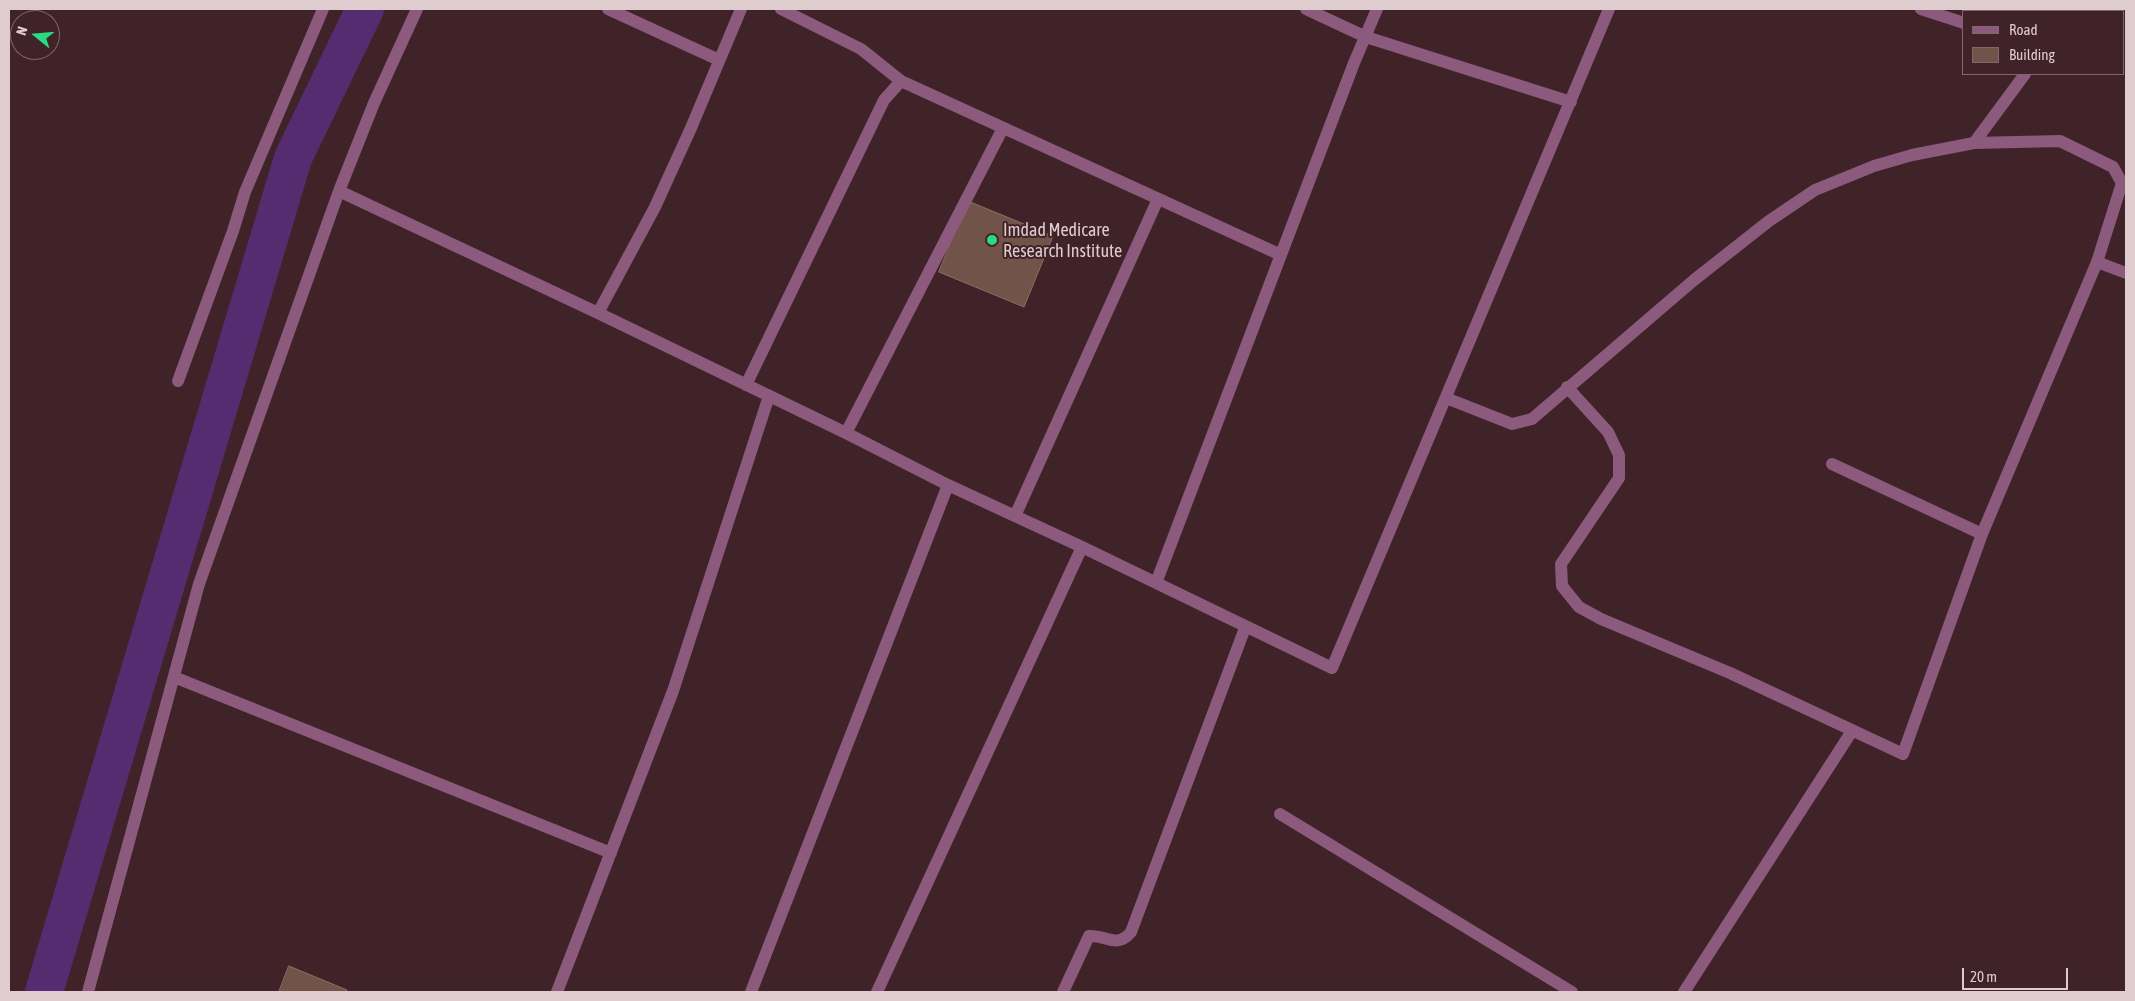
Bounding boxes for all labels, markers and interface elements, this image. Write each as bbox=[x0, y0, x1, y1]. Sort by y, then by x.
north arrow bbox=[10, 10, 60, 60]
legend bbox=[1962, 10, 2125, 75]
text: Road bbox=[2009, 21, 2038, 38]
text: N bbox=[13, 25, 30, 37]
text: Building bbox=[2009, 46, 2055, 63]
place label: Imdad Medicare Research Institute bbox=[1003, 219, 1122, 262]
marker: Imdad Medicare Research Institute bbox=[985, 233, 999, 247]
scale bar bbox=[1965, 958, 2071, 990]
text: 20 m bbox=[1970, 968, 1997, 985]

